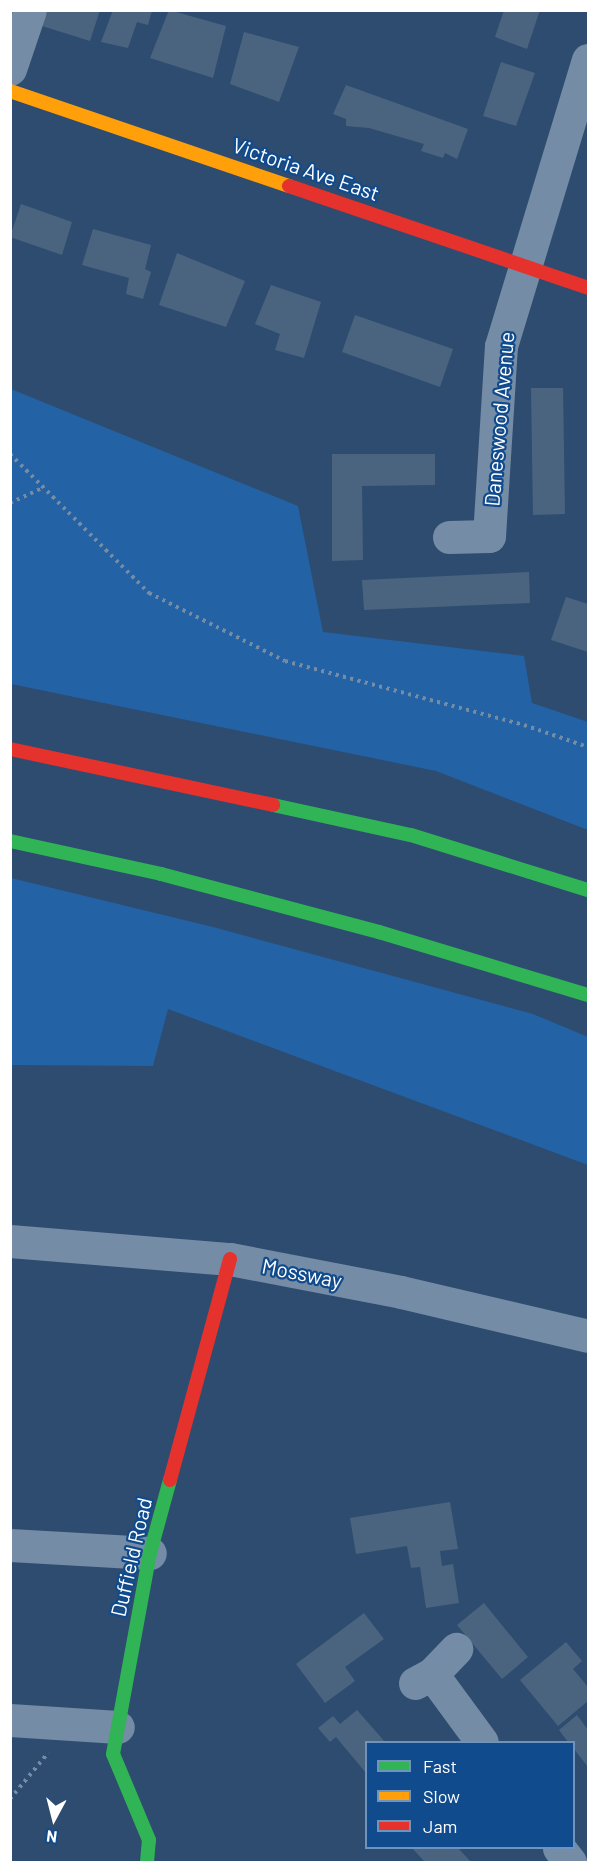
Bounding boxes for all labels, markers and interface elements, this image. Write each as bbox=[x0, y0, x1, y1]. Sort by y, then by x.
street label: Victoria Ave East bbox=[229, 132, 383, 206]
street label: Daneswood Avenue bbox=[479, 331, 519, 507]
street label: Mossway bbox=[260, 1253, 344, 1293]
street label: Duffield Road bbox=[105, 1495, 157, 1619]
legend bbox=[365, 1741, 575, 1849]
text: Fast bbox=[423, 1755, 457, 1777]
text: Slow bbox=[423, 1785, 460, 1807]
north arrow bbox=[24, 1789, 84, 1849]
text: Jam bbox=[423, 1815, 457, 1837]
text: N bbox=[45, 1827, 58, 1847]

